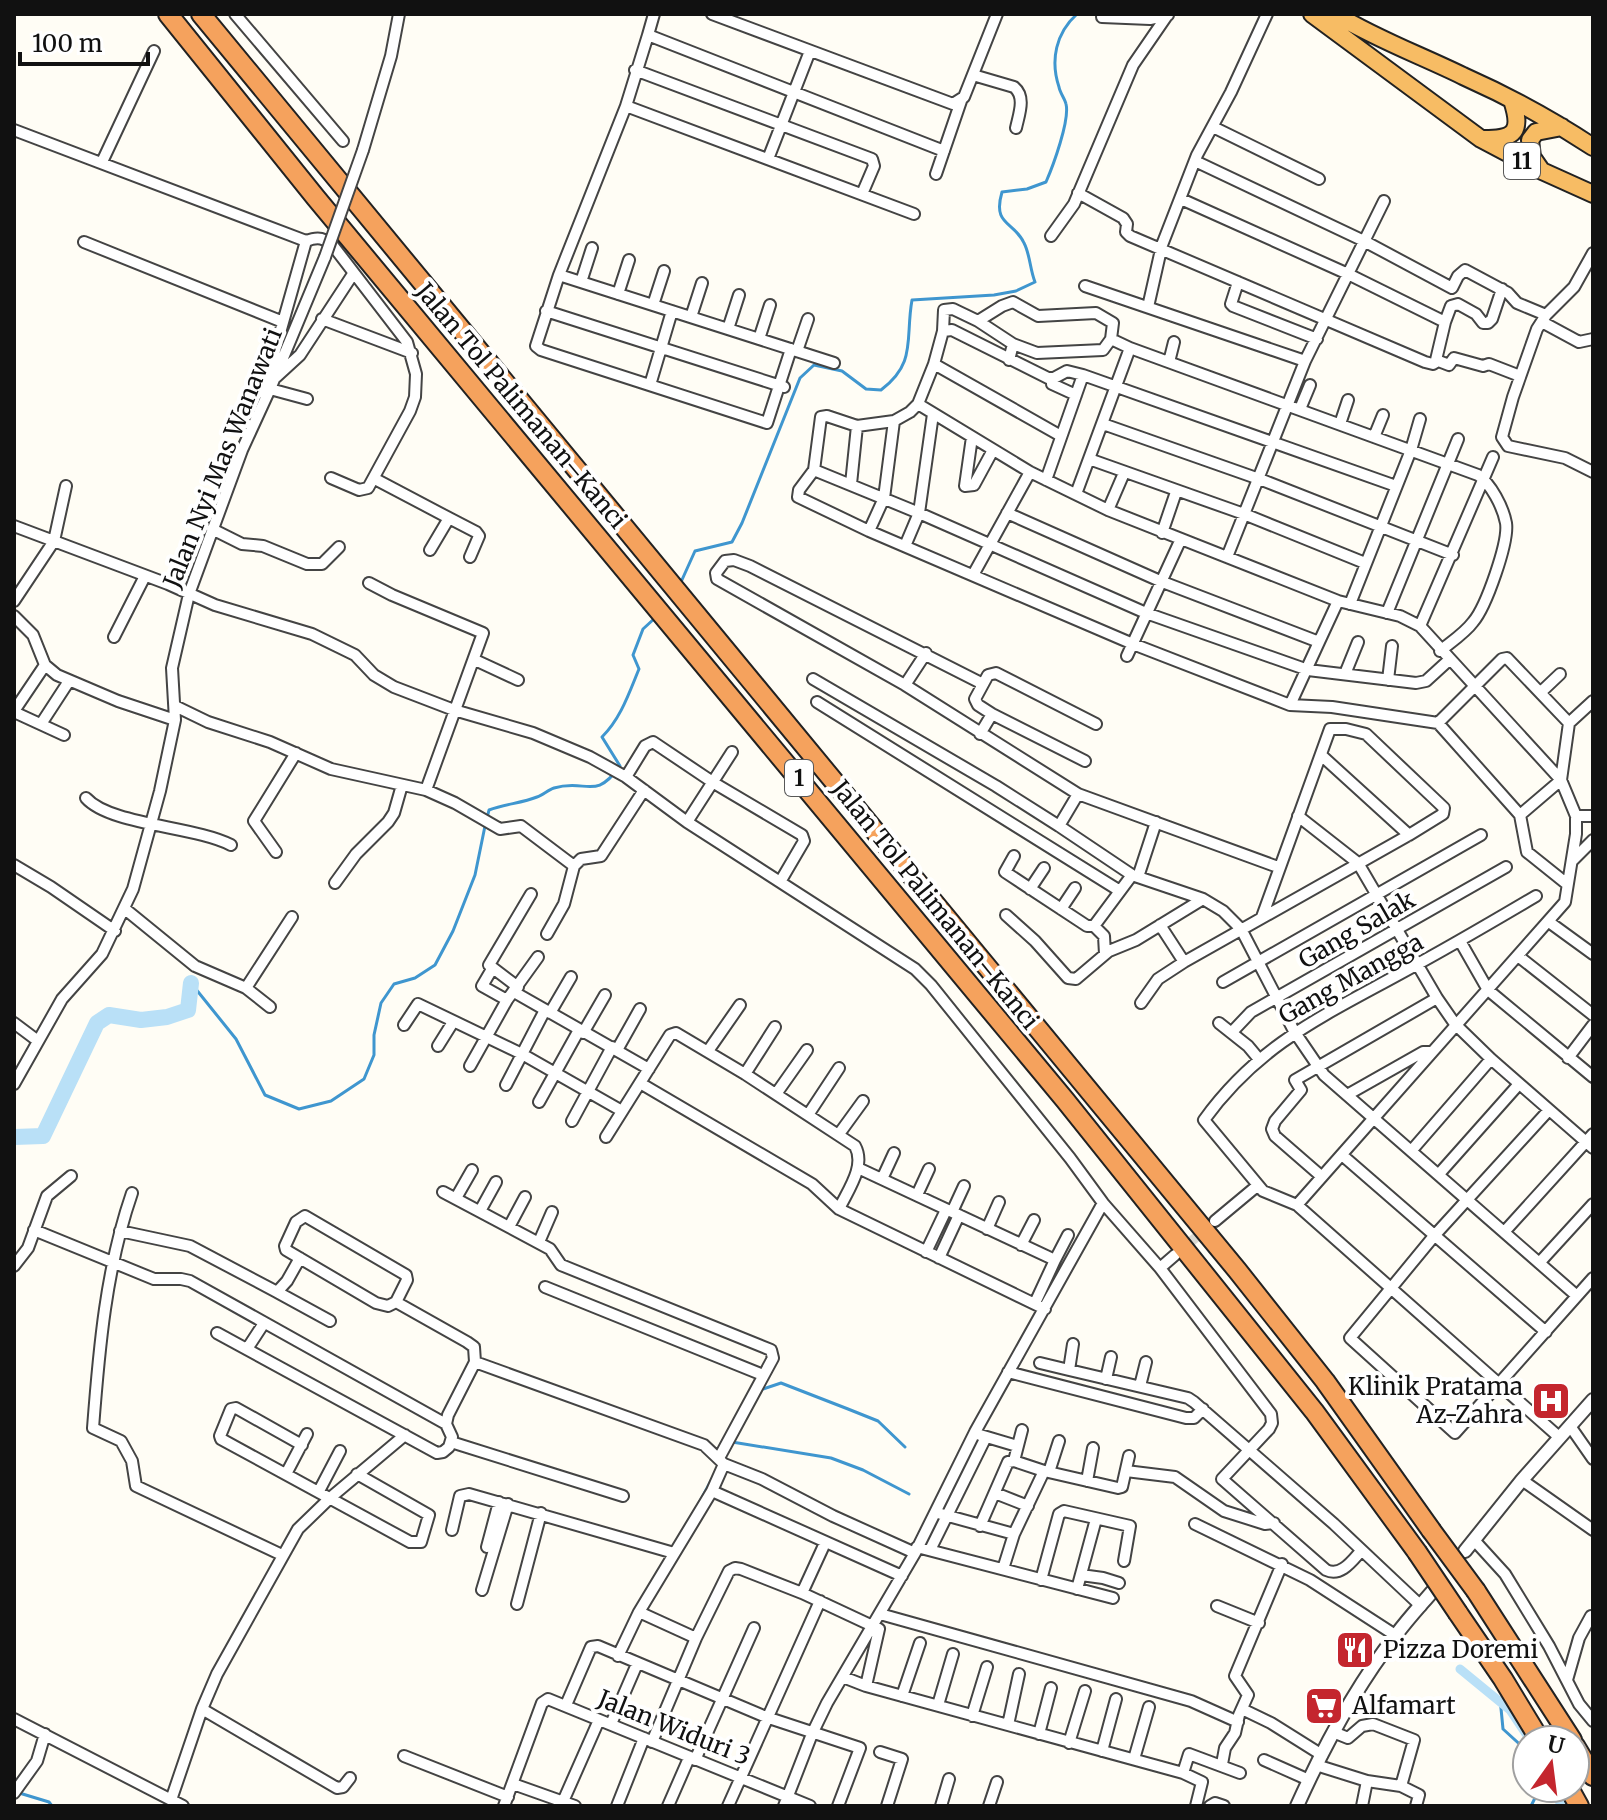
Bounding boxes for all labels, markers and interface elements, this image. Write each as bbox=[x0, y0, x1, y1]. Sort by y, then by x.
scale bar bbox=[20, 16, 148, 66]
text: 100 m bbox=[32, 28, 103, 59]
road number: 11 bbox=[1504, 143, 1540, 179]
street label: Jalan Tol Palimanan–Kanci bbox=[409, 276, 634, 535]
street label: Jalan Nyi Mas Wanawati bbox=[156, 323, 289, 593]
road number: 1 bbox=[785, 760, 813, 796]
street label: Jalan Tol Palimanan–Kanci bbox=[825, 773, 1046, 1036]
street label: Gang Salak bbox=[1293, 883, 1421, 975]
street label: Gang Mangga bbox=[1273, 926, 1428, 1031]
place label: Klinik Pratama Az-Zahra bbox=[1348, 1371, 1523, 1430]
hospital icon: Klinik Pratama Az-Zahra bbox=[1530, 1380, 1572, 1422]
restaurant icon: Pizza Doremi bbox=[1334, 1629, 1376, 1671]
place label: Pizza Doremi bbox=[1383, 1634, 1538, 1665]
street label: Jalan Widuri 3 bbox=[592, 1682, 755, 1772]
supermarket icon: Alfamart bbox=[1303, 1685, 1345, 1727]
place label: Alfamart bbox=[1351, 1690, 1456, 1721]
north arrow bbox=[1511, 1724, 1591, 1804]
text: U bbox=[1545, 1729, 1568, 1760]

